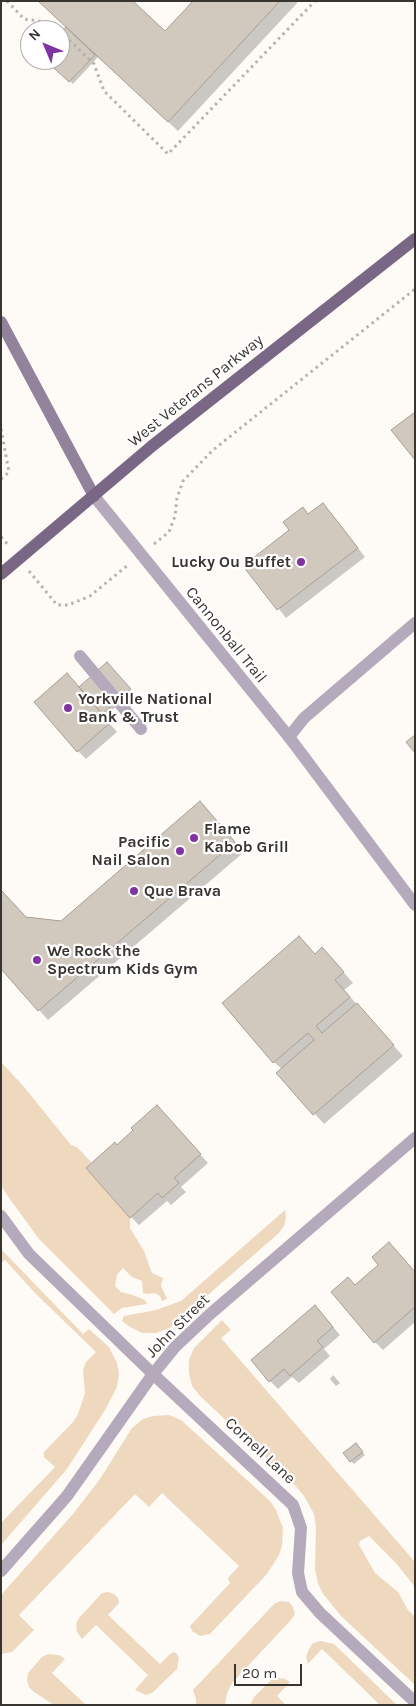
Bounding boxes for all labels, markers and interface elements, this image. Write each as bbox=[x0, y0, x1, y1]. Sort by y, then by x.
north arrow bbox=[20, 20, 70, 70]
text: N bbox=[25, 25, 44, 44]
street label: West Veterans Parkway bbox=[125, 331, 267, 451]
place label: Lucky Ou Buffet bbox=[171, 552, 291, 572]
marker: Lucky Ou Buffet bbox=[295, 556, 307, 568]
street label: Cannonball Trail bbox=[181, 583, 271, 687]
place label: Yorkville National Bank & Trust bbox=[78, 689, 212, 727]
marker: Yorkville National Bank & Trust bbox=[62, 702, 74, 714]
place label: Flame Kabob Grill bbox=[204, 819, 289, 857]
place label: Pacific Nail Salon bbox=[92, 832, 170, 870]
marker: Flame Kabob Grill bbox=[188, 832, 200, 844]
marker: Pacific Nail Salon bbox=[174, 845, 186, 857]
place label: Que Brava bbox=[144, 881, 221, 901]
marker: Que Brava bbox=[128, 885, 140, 897]
place label: We Rock the Spectrum Kids Gym bbox=[47, 941, 198, 979]
marker: We Rock the Spectrum Kids Gym bbox=[31, 954, 43, 966]
street label: John Street bbox=[142, 1290, 214, 1362]
street label: Cornell Lane bbox=[221, 1414, 299, 1488]
scale bar bbox=[236, 1654, 304, 1686]
text: 20 m bbox=[242, 1664, 277, 1682]

